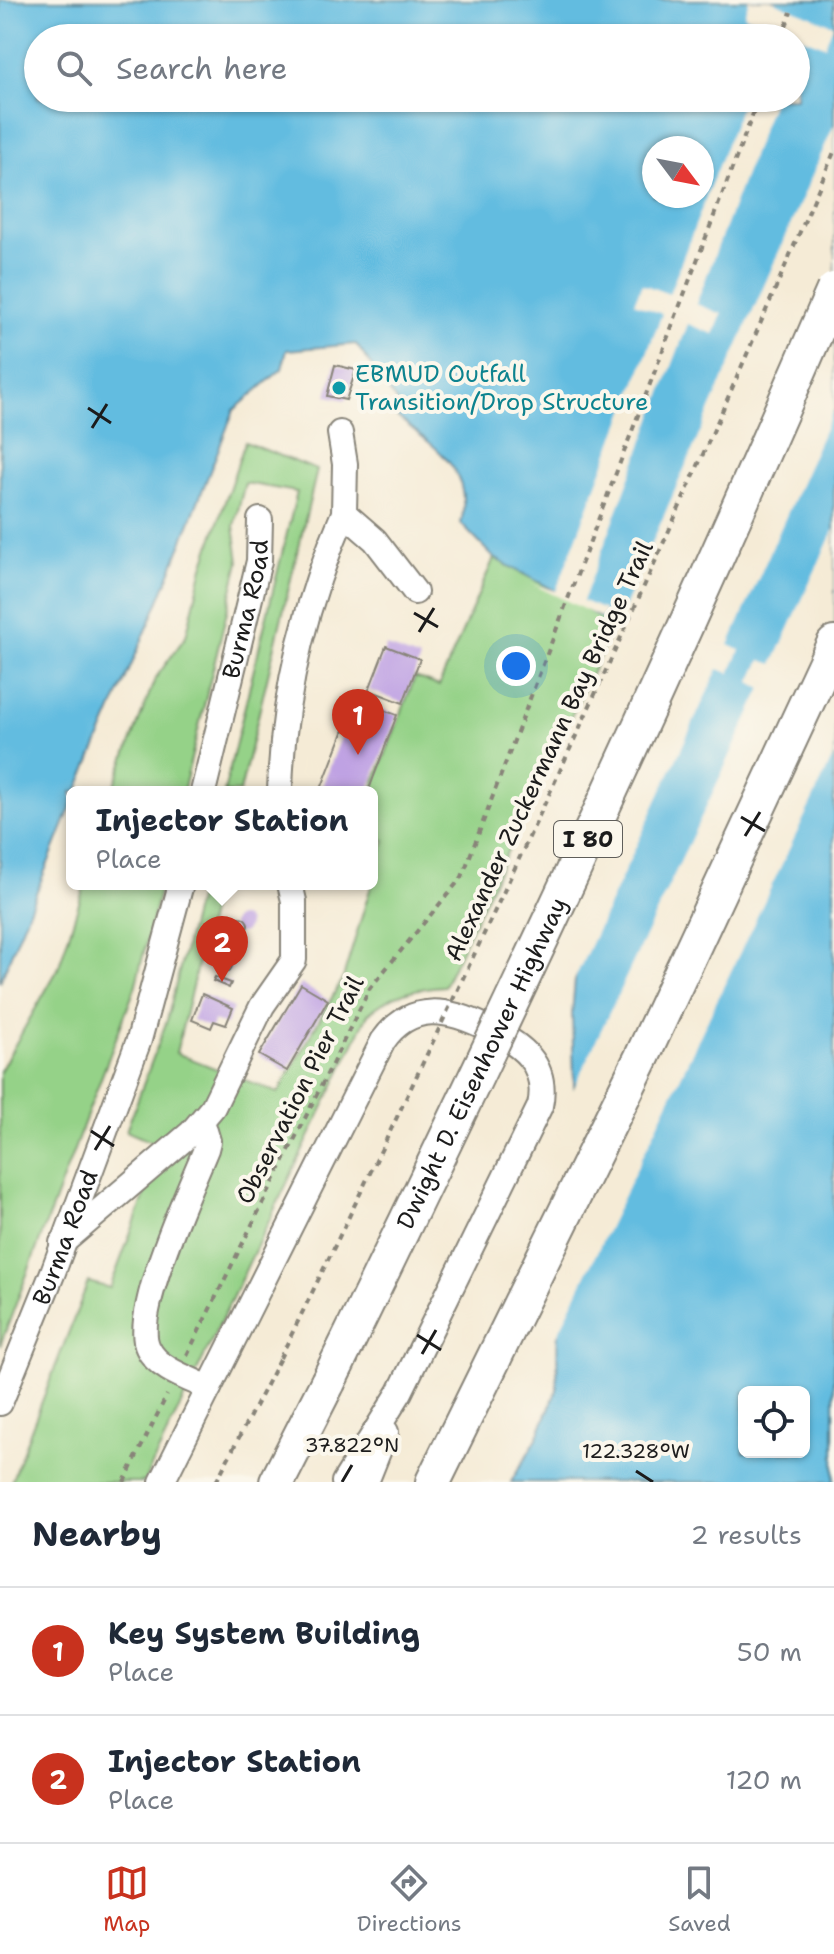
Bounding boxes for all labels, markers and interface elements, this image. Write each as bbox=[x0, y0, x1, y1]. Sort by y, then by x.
search box bbox=[24, 24, 810, 112]
icon: search bbox=[52, 46, 96, 90]
text: Search here bbox=[116, 48, 287, 89]
north arrow bbox=[642, 136, 714, 208]
place label: EBMUD Outfall Transition/Drop Structure bbox=[355, 358, 649, 418]
marker: EBMUD Outfall Transition/Drop Structure bbox=[330, 379, 348, 397]
street label: Alexander Zuckermann Bay Bridge Trail bbox=[437, 535, 661, 966]
street label: Burma Road bbox=[215, 539, 276, 682]
your location bbox=[496, 646, 536, 686]
pin: 1 bbox=[332, 689, 384, 755]
popup bbox=[66, 786, 378, 890]
text: Injector Station bbox=[95, 800, 349, 841]
road number: I 80 bbox=[554, 821, 622, 857]
text: Place bbox=[95, 841, 162, 876]
street label: Dwight D. Eisenhower Highway bbox=[389, 892, 575, 1234]
pin: 2 bbox=[196, 916, 248, 982]
street label: Observation Pier Trail bbox=[229, 970, 372, 1210]
street label: Burma Road bbox=[25, 1165, 105, 1310]
map controls bbox=[738, 1386, 810, 1458]
button: locate bbox=[738, 1386, 810, 1458]
text: 37.822°N bbox=[305, 1432, 399, 1458]
text: 122.328°W bbox=[582, 1438, 690, 1464]
text: Nearby bbox=[32, 1511, 162, 1557]
text: 2 results bbox=[690, 1517, 802, 1552]
text: Key System Building bbox=[108, 1613, 420, 1654]
text: 1 bbox=[52, 1634, 64, 1669]
text: 50 m bbox=[737, 1634, 802, 1669]
text: Place bbox=[108, 1654, 174, 1689]
text: Injector Station bbox=[108, 1741, 361, 1782]
text: 2 bbox=[49, 1762, 67, 1797]
text: 120 m bbox=[726, 1762, 802, 1797]
text: Place bbox=[108, 1782, 174, 1817]
tab: Map bbox=[103, 1861, 150, 1938]
tab: Directions bbox=[357, 1861, 462, 1938]
tab: Saved bbox=[668, 1861, 731, 1938]

